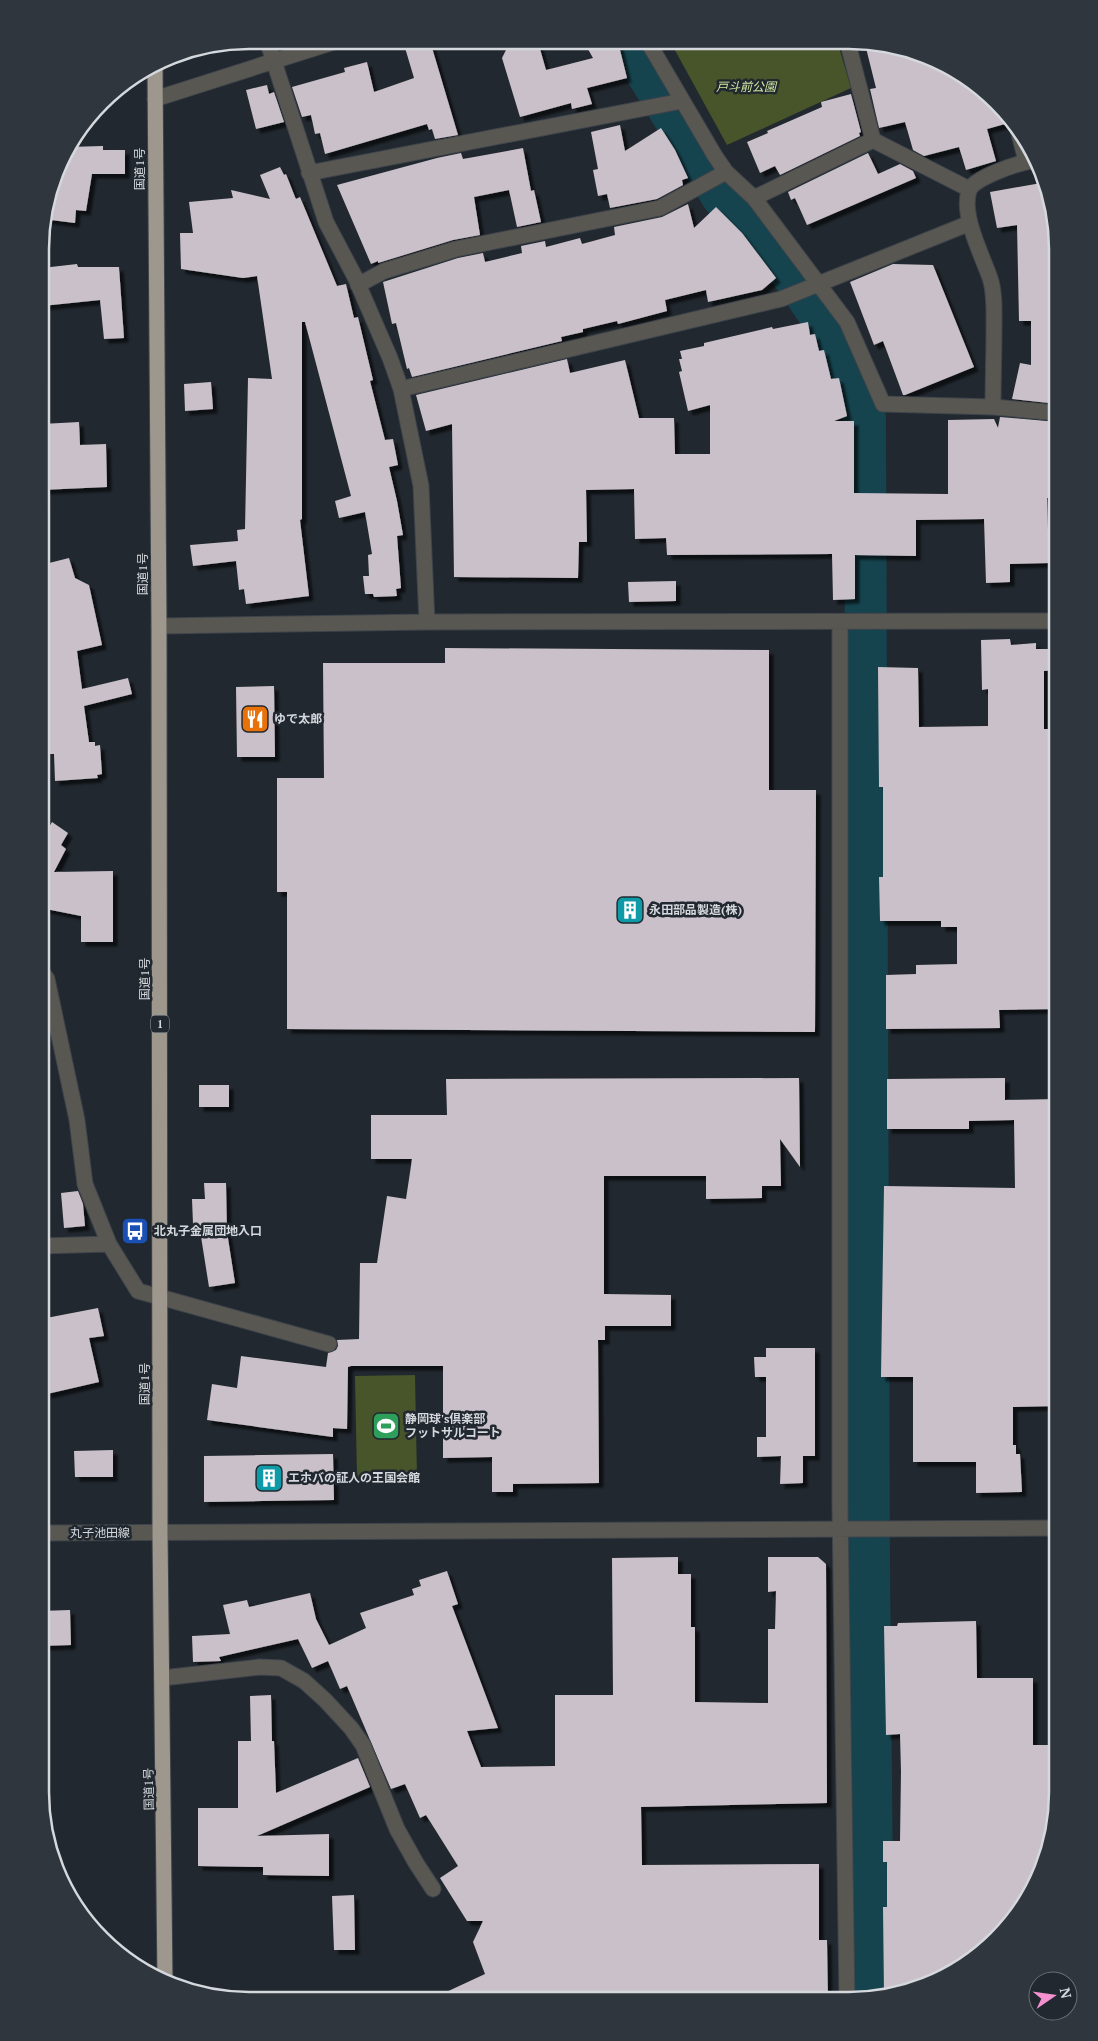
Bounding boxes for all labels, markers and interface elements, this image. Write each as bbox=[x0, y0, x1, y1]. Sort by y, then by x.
park label: 戸斗前公園 bbox=[716, 79, 778, 94]
street label: 国道1号 bbox=[132, 148, 147, 190]
street label: 国道1号 bbox=[135, 553, 150, 595]
restaurant icon: ゆで太郎 bbox=[240, 704, 270, 734]
place label: ゆで太郎 bbox=[274, 711, 322, 726]
building icon: 永田部品製造(株) bbox=[615, 895, 645, 925]
place label: 永田部品製造(株) bbox=[649, 902, 742, 917]
street label: 国道1号 bbox=[137, 958, 152, 1000]
road number: 1 bbox=[151, 1016, 169, 1032]
bus stop icon: 北丸子金属団地入口 bbox=[120, 1216, 150, 1246]
place label: 北丸子金属団地入口 bbox=[154, 1223, 262, 1238]
street label: 国道1号 bbox=[137, 1363, 152, 1405]
sports icon: 静岡球's倶楽部 フットサルコート bbox=[371, 1411, 401, 1441]
place label: 静岡球's倶楽部 フットサルコート bbox=[405, 1411, 501, 1440]
building icon: エホバの証人の王国会館 bbox=[254, 1463, 284, 1493]
place label: エホバの証人の王国会館 bbox=[288, 1470, 420, 1485]
street label: 丸子池田線 bbox=[70, 1525, 130, 1540]
street label: 国道1号 bbox=[141, 1768, 156, 1810]
north arrow bbox=[1028, 1971, 1078, 2021]
text: N bbox=[1056, 1986, 1077, 2001]

